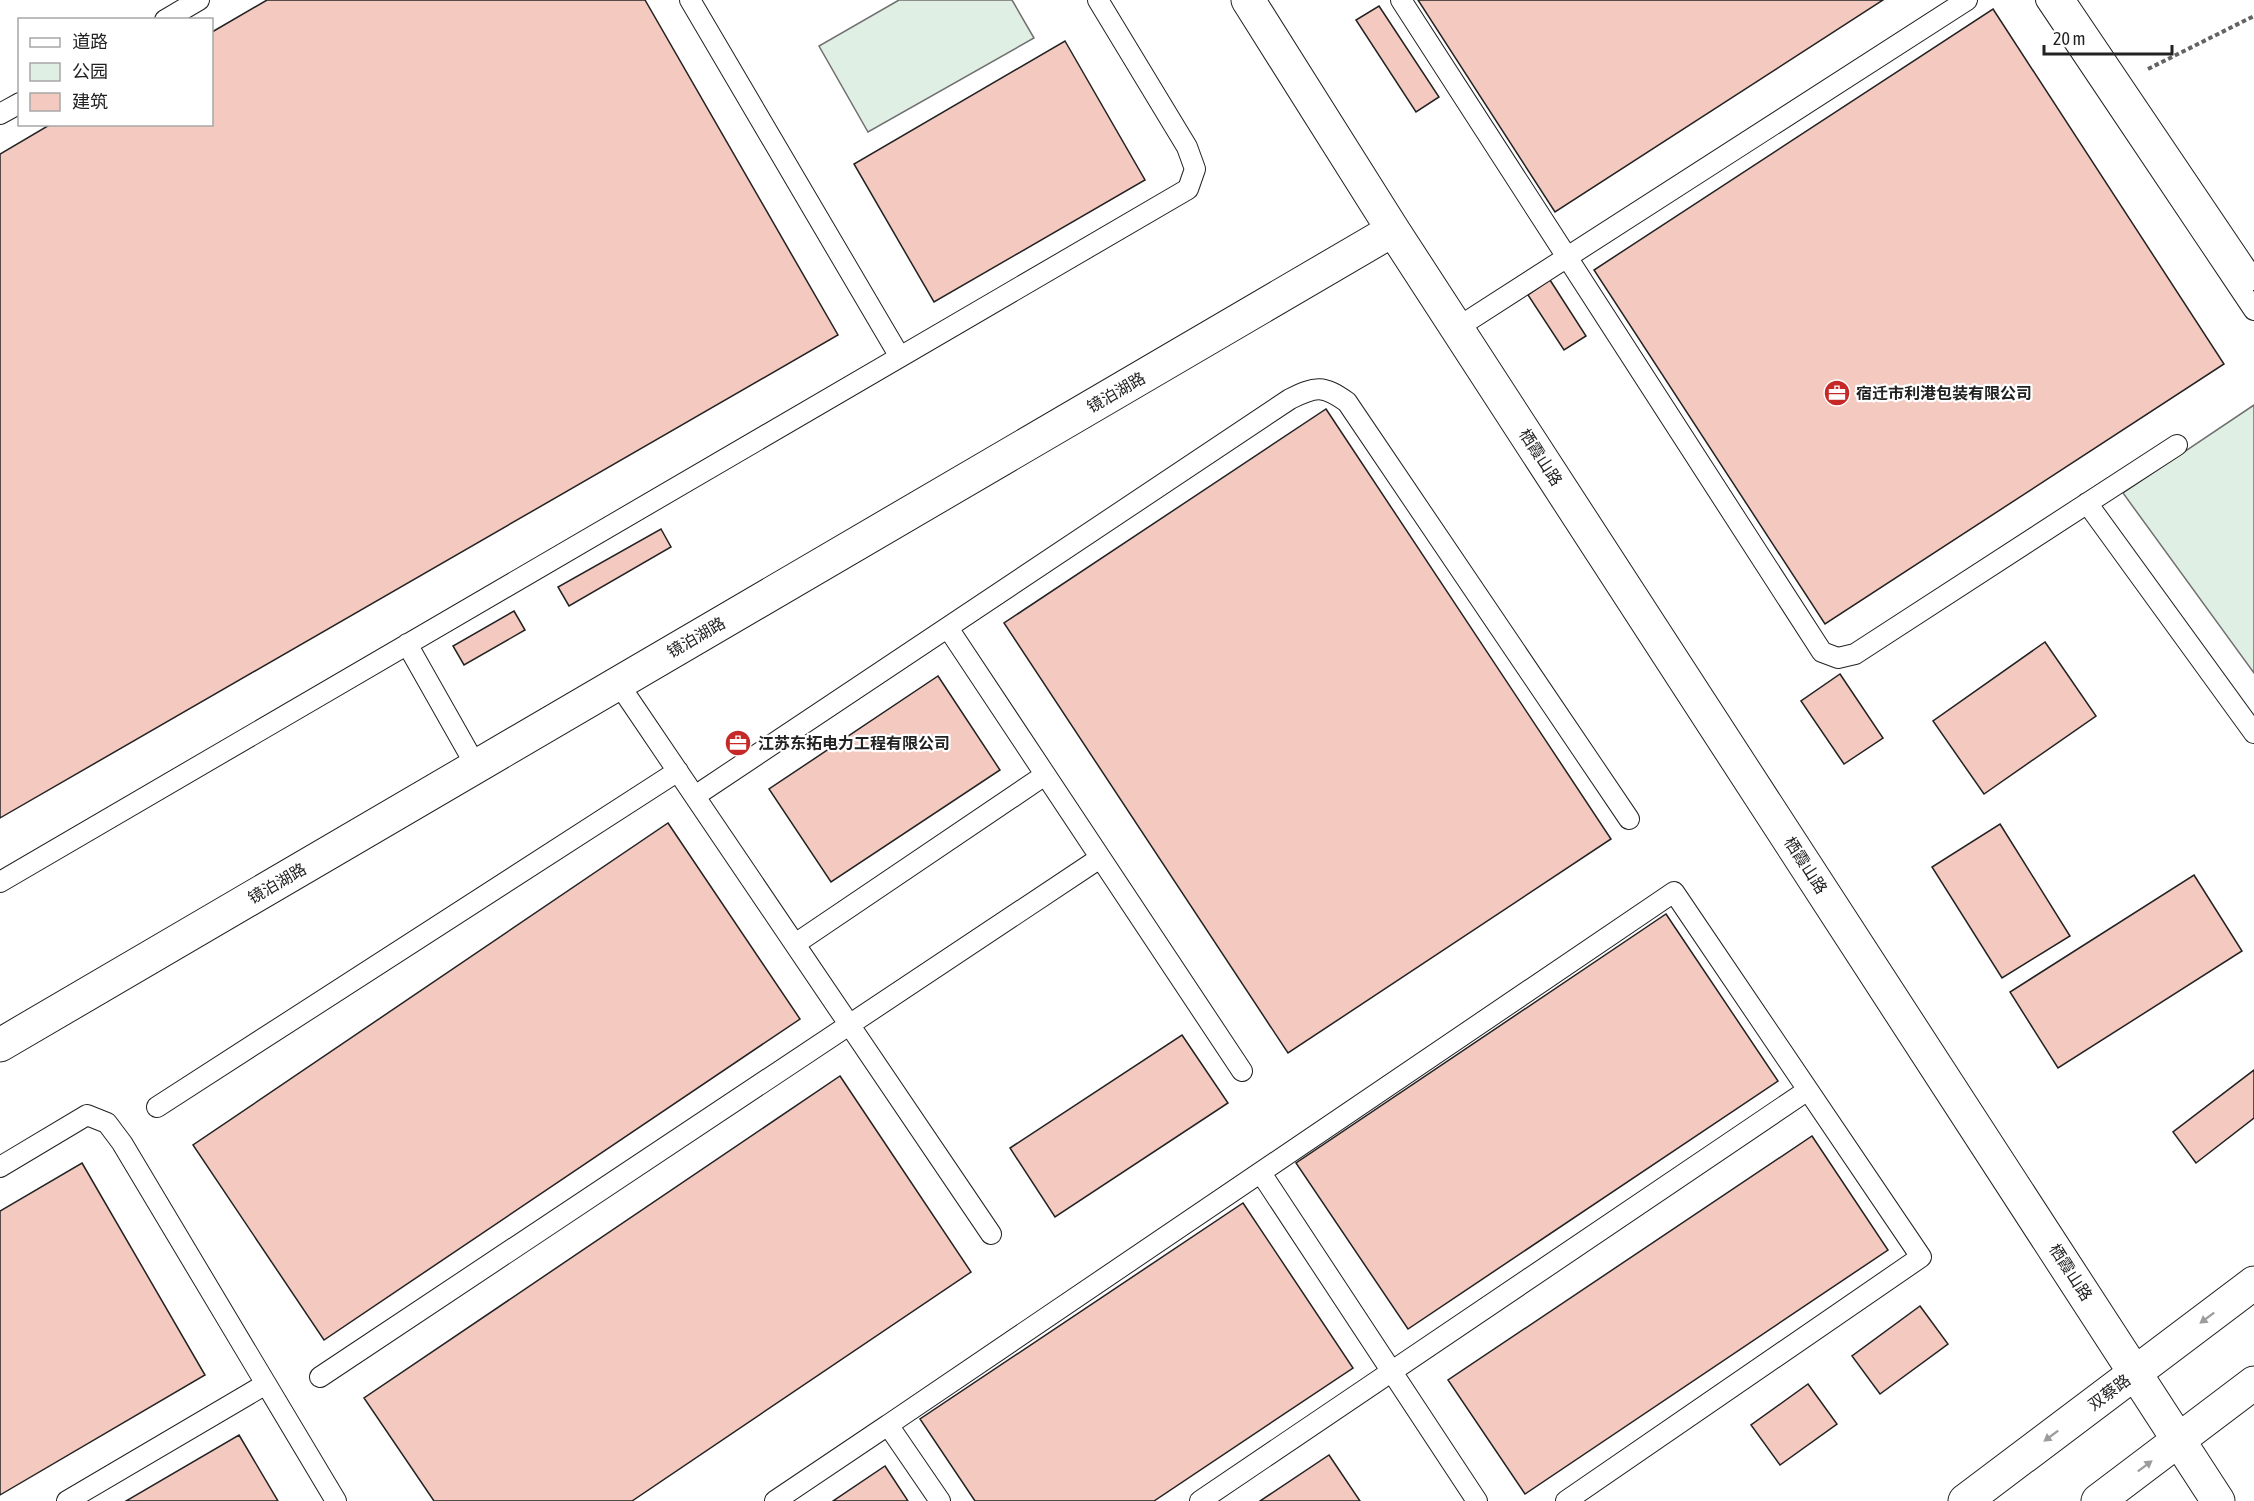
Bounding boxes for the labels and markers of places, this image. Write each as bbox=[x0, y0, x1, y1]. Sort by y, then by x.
office icon: 宿迁市利港包装有限公司 bbox=[1822, 378, 1852, 408]
place label: 宿迁市利港包装有限公司 bbox=[1856, 384, 2032, 402]
office icon: 江苏东拓电力工程有限公司 bbox=[723, 728, 753, 758]
place label: 江苏东拓电力工程有限公司 bbox=[758, 734, 950, 752]

